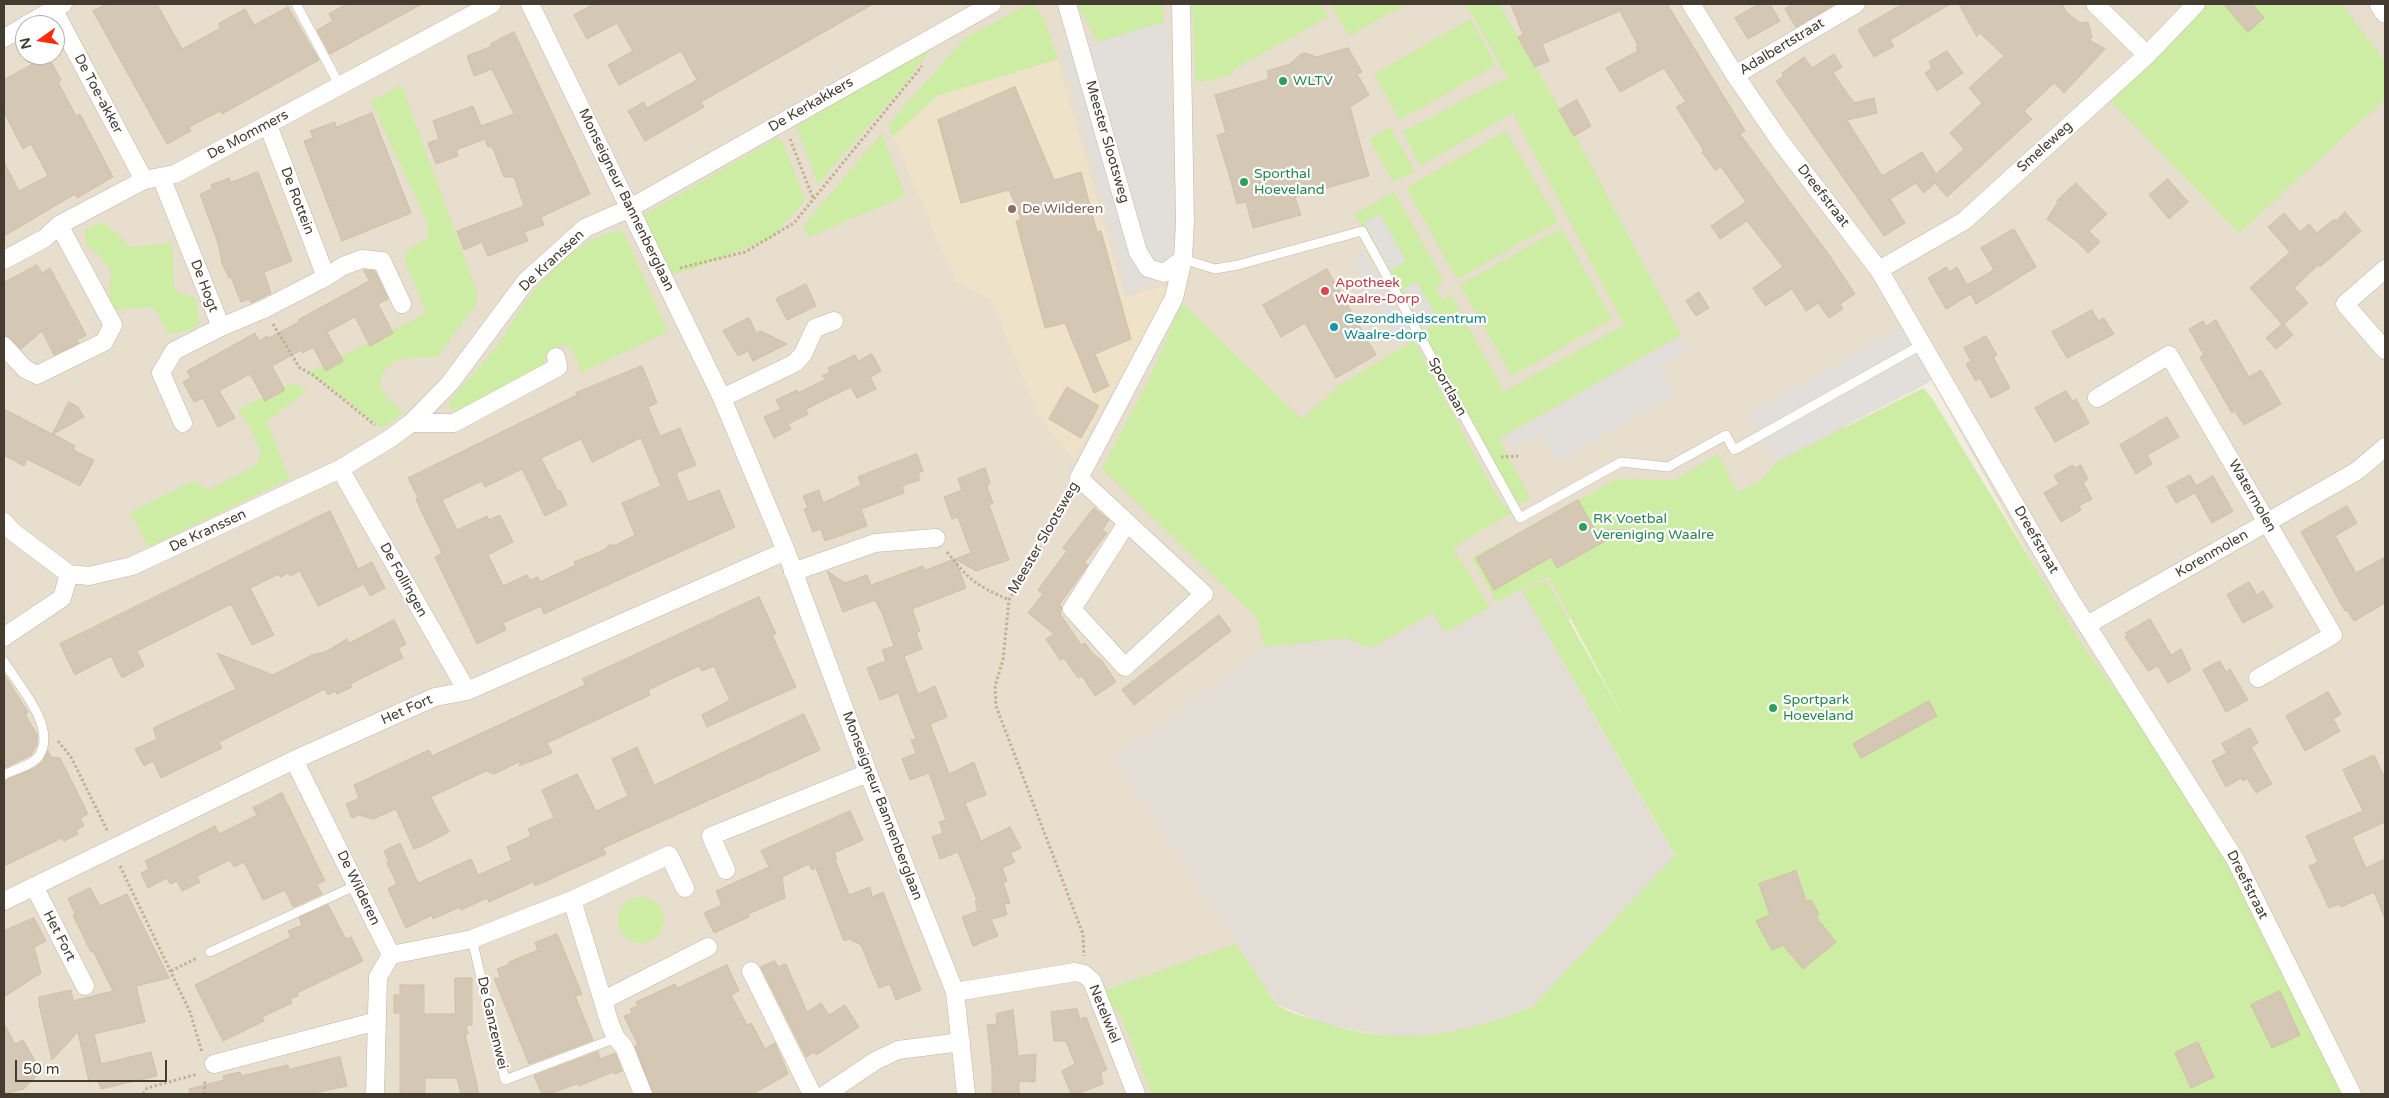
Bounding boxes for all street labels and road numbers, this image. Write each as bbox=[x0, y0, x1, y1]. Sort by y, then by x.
street label: Adalbertstraat bbox=[1736, 15, 1828, 79]
street label: De Toe-akker bbox=[70, 51, 126, 137]
street label: De Kerkakkers bbox=[766, 74, 856, 136]
street label: Meester Slootsweg bbox=[1081, 79, 1133, 205]
street label: Monseigneur Bannenberglaan bbox=[574, 106, 678, 294]
street label: De Mommers bbox=[205, 107, 291, 163]
street label: Smeleweg bbox=[2014, 118, 2076, 176]
street label: Dreefstraat bbox=[1793, 161, 1853, 231]
street label: De Rottein bbox=[276, 165, 318, 237]
street label: De Kranssen bbox=[516, 227, 588, 295]
street label: De Hogt bbox=[186, 257, 222, 315]
street label: Sportlaan bbox=[1424, 355, 1470, 419]
street label: Watermolen bbox=[2224, 457, 2280, 535]
street label: Meester Slootsweg bbox=[1005, 479, 1083, 597]
street label: Dreefstraat bbox=[2010, 503, 2062, 577]
street label: De Kranssen bbox=[167, 506, 249, 556]
street label: Korenmolen bbox=[2173, 527, 2251, 581]
street label: De Follingen bbox=[376, 540, 430, 620]
street label: Het Fort bbox=[379, 691, 435, 729]
street label: Monseigneur Bannenberglaan bbox=[838, 709, 926, 903]
street label: De Wilderen bbox=[333, 848, 383, 928]
street label: Dreefstraat bbox=[2222, 848, 2272, 922]
street label: Het Fort bbox=[39, 908, 79, 964]
street label: De Ganzenwei bbox=[473, 975, 511, 1071]
street label: Netelwiel bbox=[1085, 982, 1123, 1046]

